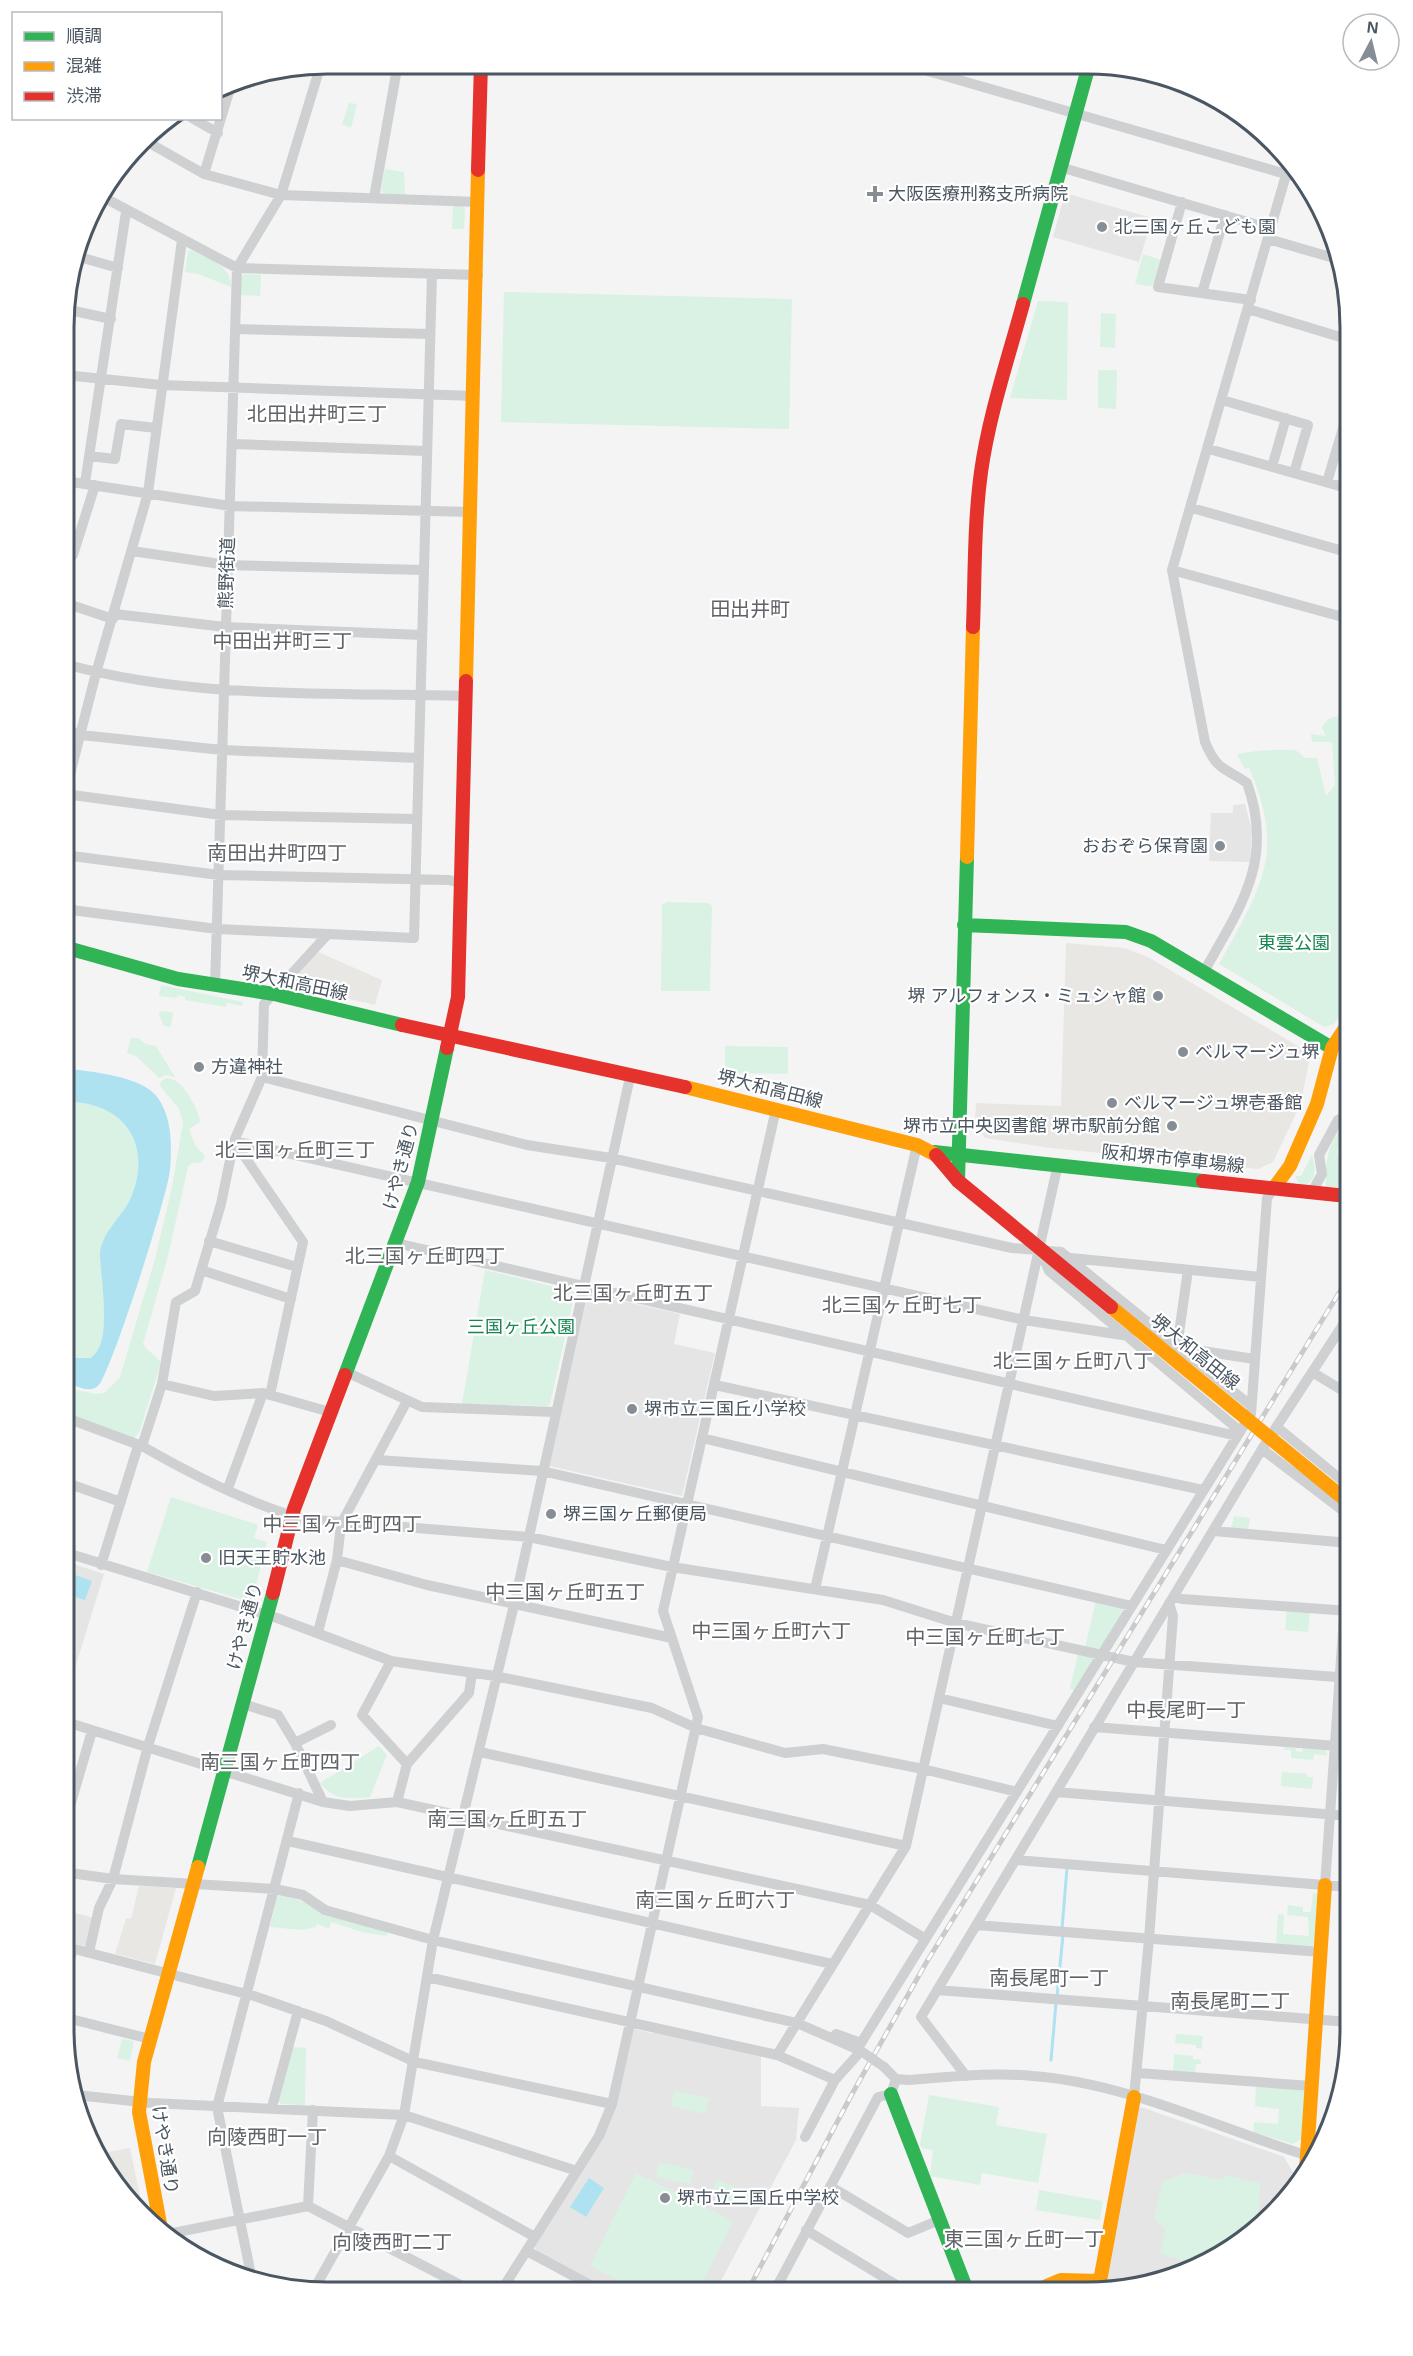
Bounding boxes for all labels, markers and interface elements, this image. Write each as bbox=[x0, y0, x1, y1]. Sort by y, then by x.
legend bbox=[12, 12, 222, 120]
north arrow bbox=[1341, 12, 1401, 72]
text: N bbox=[1366, 18, 1380, 37]
text: 順調 bbox=[66, 26, 102, 46]
text: 混雑 bbox=[66, 56, 102, 76]
text: 渋滞 bbox=[66, 86, 102, 106]
place label: 大阪医療刑務支所病院 bbox=[888, 184, 1068, 204]
marker: 大阪医療刑務支所病院 bbox=[866, 185, 884, 203]
place label: 北三国ヶ丘こども園 bbox=[1114, 217, 1276, 237]
marker: 北三国ヶ丘こども園 bbox=[1095, 220, 1109, 234]
district label: 北田出井町三丁 bbox=[247, 403, 387, 425]
street label: 熊野街道 bbox=[216, 537, 238, 609]
district label: 田出井町 bbox=[710, 598, 790, 620]
district label: 中田出井町三丁 bbox=[212, 630, 352, 652]
place label: おおぞら保育園 bbox=[1082, 836, 1208, 856]
marker: おおぞら保育園 bbox=[1213, 839, 1227, 853]
district label: 南田出井町四丁 bbox=[207, 842, 347, 864]
park label: 東雲公園 bbox=[1258, 933, 1330, 953]
street label: 堺大和高田線 bbox=[240, 962, 350, 1004]
place label: 堺 アルフォンス・ミュシャ館 bbox=[908, 986, 1146, 1006]
marker: 堺 アルフォンス・ミュシャ館 bbox=[1151, 989, 1165, 1003]
place label: ベルマージュ堺 bbox=[1195, 1042, 1319, 1062]
marker: ベルマージュ堺 bbox=[1176, 1045, 1190, 1059]
place label: 方違神社 bbox=[211, 1057, 283, 1077]
marker: 方違神社 bbox=[192, 1060, 206, 1074]
street label: 堺大和高田線 bbox=[715, 1066, 825, 1112]
place label: ベルマージュ堺壱番館 bbox=[1124, 1093, 1302, 1113]
marker: ベルマージュ堺壱番館 bbox=[1105, 1096, 1119, 1110]
place label: 堺市立中央図書館 堺市駅前分館 bbox=[903, 1116, 1160, 1136]
marker: 堺市立中央図書館 堺市駅前分館 bbox=[1165, 1119, 1179, 1133]
street label: けやき通り bbox=[380, 1120, 422, 1212]
district label: 北三国ヶ丘町三丁 bbox=[215, 1139, 375, 1161]
street label: 阪和堺市停車場線 bbox=[1100, 1142, 1246, 1176]
district label: 北三国ヶ丘町四丁 bbox=[345, 1245, 505, 1267]
district label: 北三国ヶ丘町五丁 bbox=[553, 1282, 713, 1304]
district label: 北三国ヶ丘町七丁 bbox=[822, 1294, 982, 1316]
street label: 堺大和高田線 bbox=[1147, 1310, 1243, 1394]
park label: 三国ヶ丘公園 bbox=[467, 1317, 575, 1337]
district label: 北三国ヶ丘町八丁 bbox=[993, 1350, 1153, 1372]
place label: 堺市立三国丘小学校 bbox=[644, 1399, 806, 1419]
marker: 堺市立三国丘小学校 bbox=[625, 1402, 639, 1416]
place label: 堺三国ヶ丘郵便局 bbox=[563, 1504, 707, 1524]
marker: 堺三国ヶ丘郵便局 bbox=[544, 1507, 558, 1521]
district label: 中三国ヶ丘町四丁 bbox=[262, 1513, 422, 1535]
place label: 旧天王貯水池 bbox=[218, 1548, 326, 1568]
marker: 旧天王貯水池 bbox=[199, 1551, 213, 1565]
street label: けやき通り bbox=[224, 1580, 266, 1672]
district label: 中三国ヶ丘町五丁 bbox=[485, 1581, 645, 1603]
district label: 中三国ヶ丘町六丁 bbox=[691, 1620, 851, 1642]
district label: 中三国ヶ丘町七丁 bbox=[905, 1626, 1065, 1648]
district label: 中長尾町一丁 bbox=[1126, 1699, 1246, 1721]
district label: 南三国ヶ丘町四丁 bbox=[200, 1751, 360, 1773]
district label: 南三国ヶ丘町五丁 bbox=[427, 1808, 587, 1830]
district label: 南三国ヶ丘町六丁 bbox=[635, 1889, 795, 1911]
district label: 南長尾町一丁 bbox=[989, 1967, 1109, 1989]
district label: 南長尾町二丁 bbox=[1170, 1990, 1290, 2012]
street label: けやき通り bbox=[148, 2104, 182, 2196]
district label: 向陵西町一丁 bbox=[207, 2126, 327, 2148]
place label: 堺市立三国丘中学校 bbox=[677, 2188, 839, 2208]
marker: 堺市立三国丘中学校 bbox=[658, 2191, 672, 2205]
district label: 東三国ヶ丘町一丁 bbox=[944, 2228, 1104, 2250]
district label: 向陵西町二丁 bbox=[332, 2231, 452, 2253]

